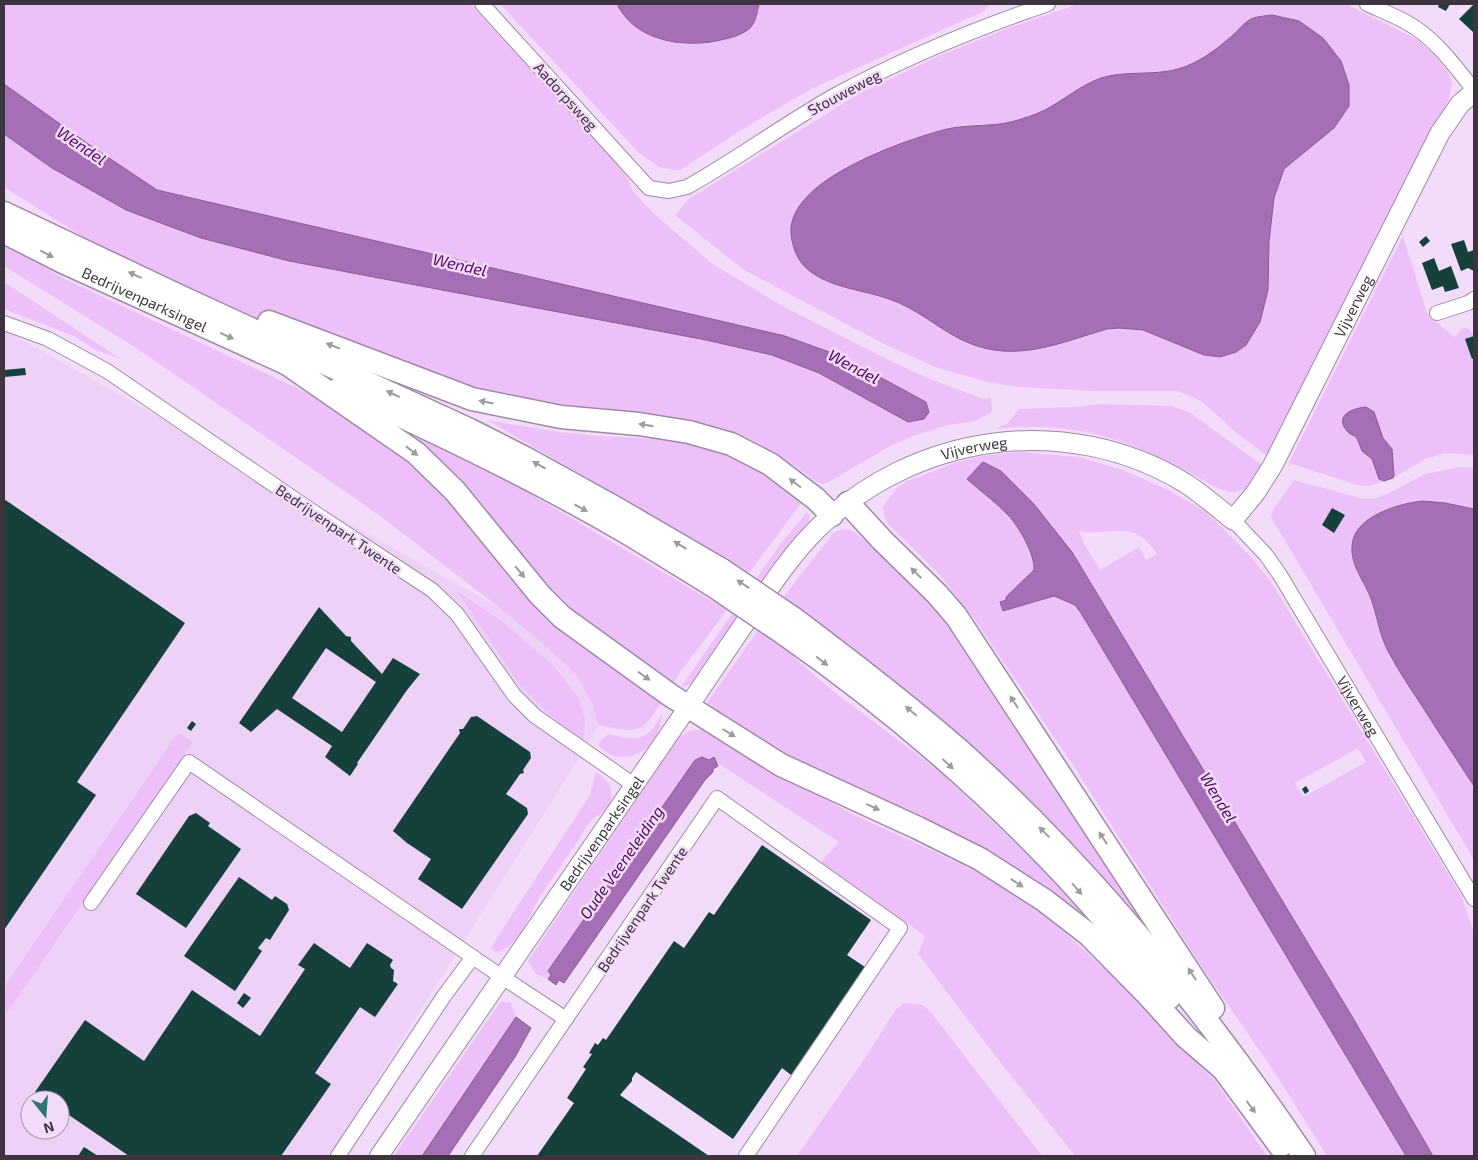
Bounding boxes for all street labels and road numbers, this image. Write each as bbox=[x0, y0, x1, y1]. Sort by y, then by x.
street label: Aadorpsweg bbox=[531, 58, 602, 134]
street label: Stouweweg bbox=[804, 65, 884, 119]
street label: Bedrijvenparksingel bbox=[79, 263, 211, 336]
street label: Vijverweg bbox=[1330, 271, 1376, 340]
street label: Vijverweg bbox=[939, 433, 1009, 463]
street label: Bedrijvenpark Twente bbox=[272, 480, 405, 579]
street label: Vijverweg bbox=[1333, 672, 1384, 740]
street label: Bedrijvenparksingel bbox=[555, 772, 647, 894]
street label: Bedrijvenpark Twente bbox=[593, 843, 692, 976]

